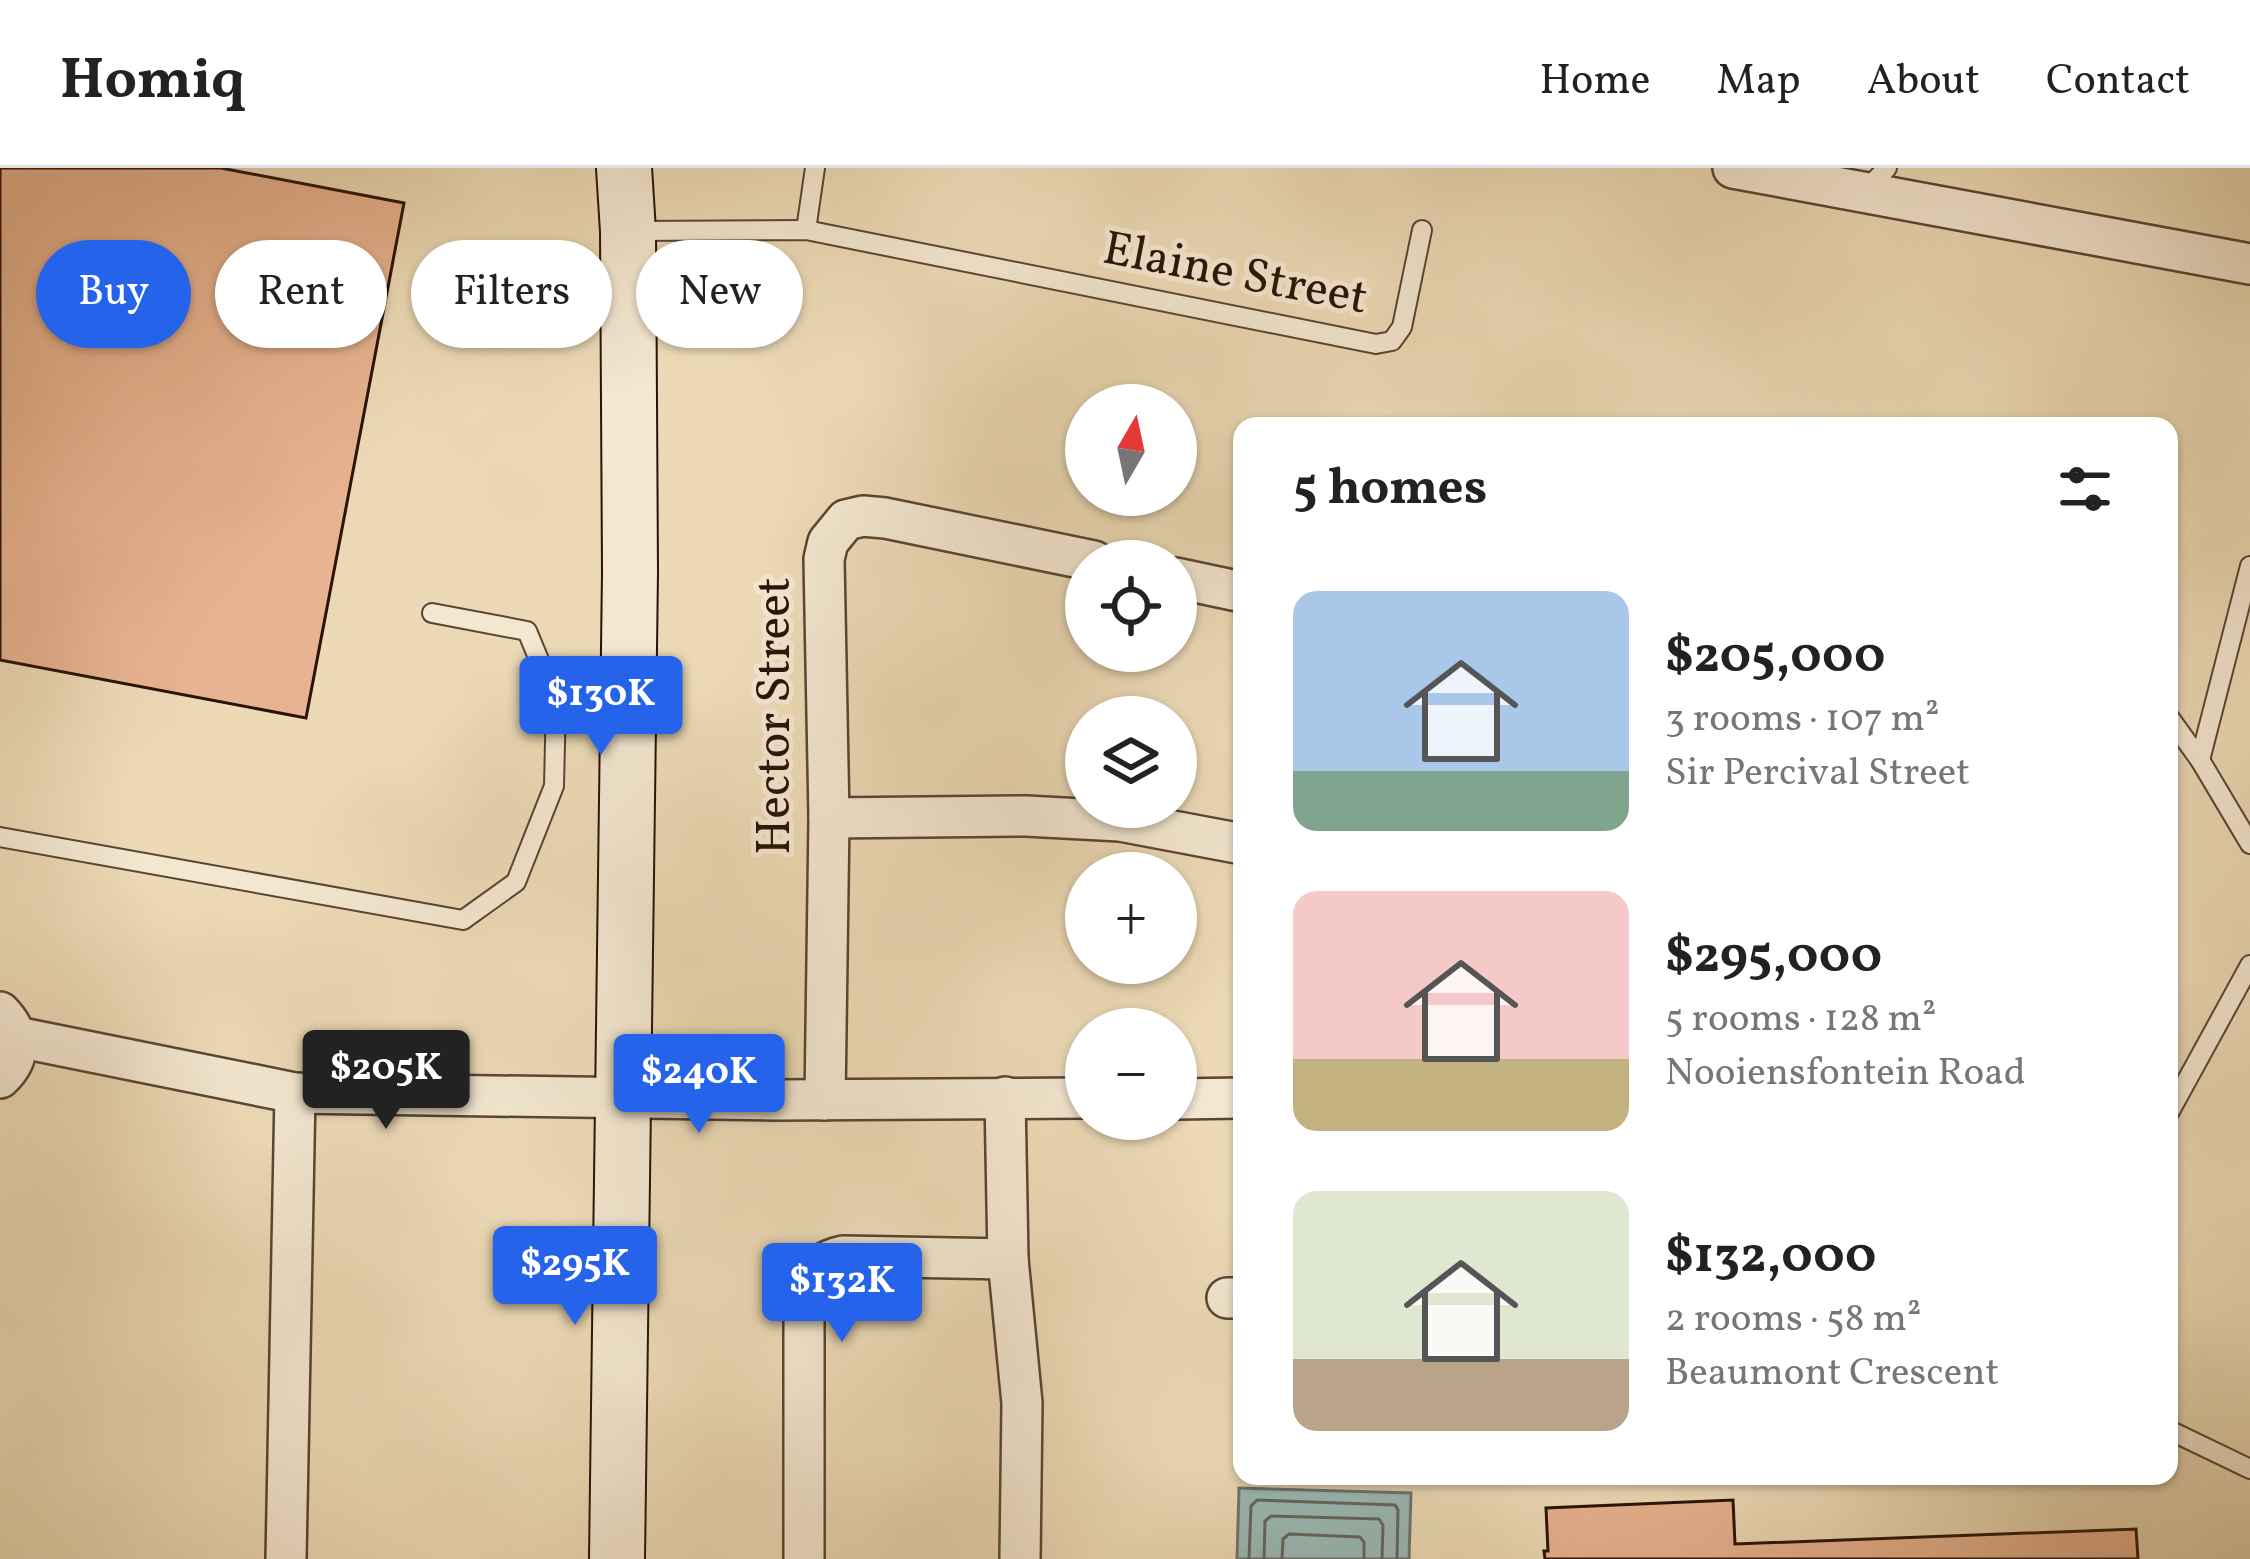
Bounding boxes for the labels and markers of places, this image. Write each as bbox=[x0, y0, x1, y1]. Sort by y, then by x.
pin: $130K bbox=[517, 656, 685, 758]
pin: $205K bbox=[302, 1030, 470, 1132]
pin: $240K bbox=[615, 1034, 783, 1136]
pin: $295K bbox=[491, 1226, 659, 1328]
pin: $132K bbox=[758, 1243, 926, 1345]

